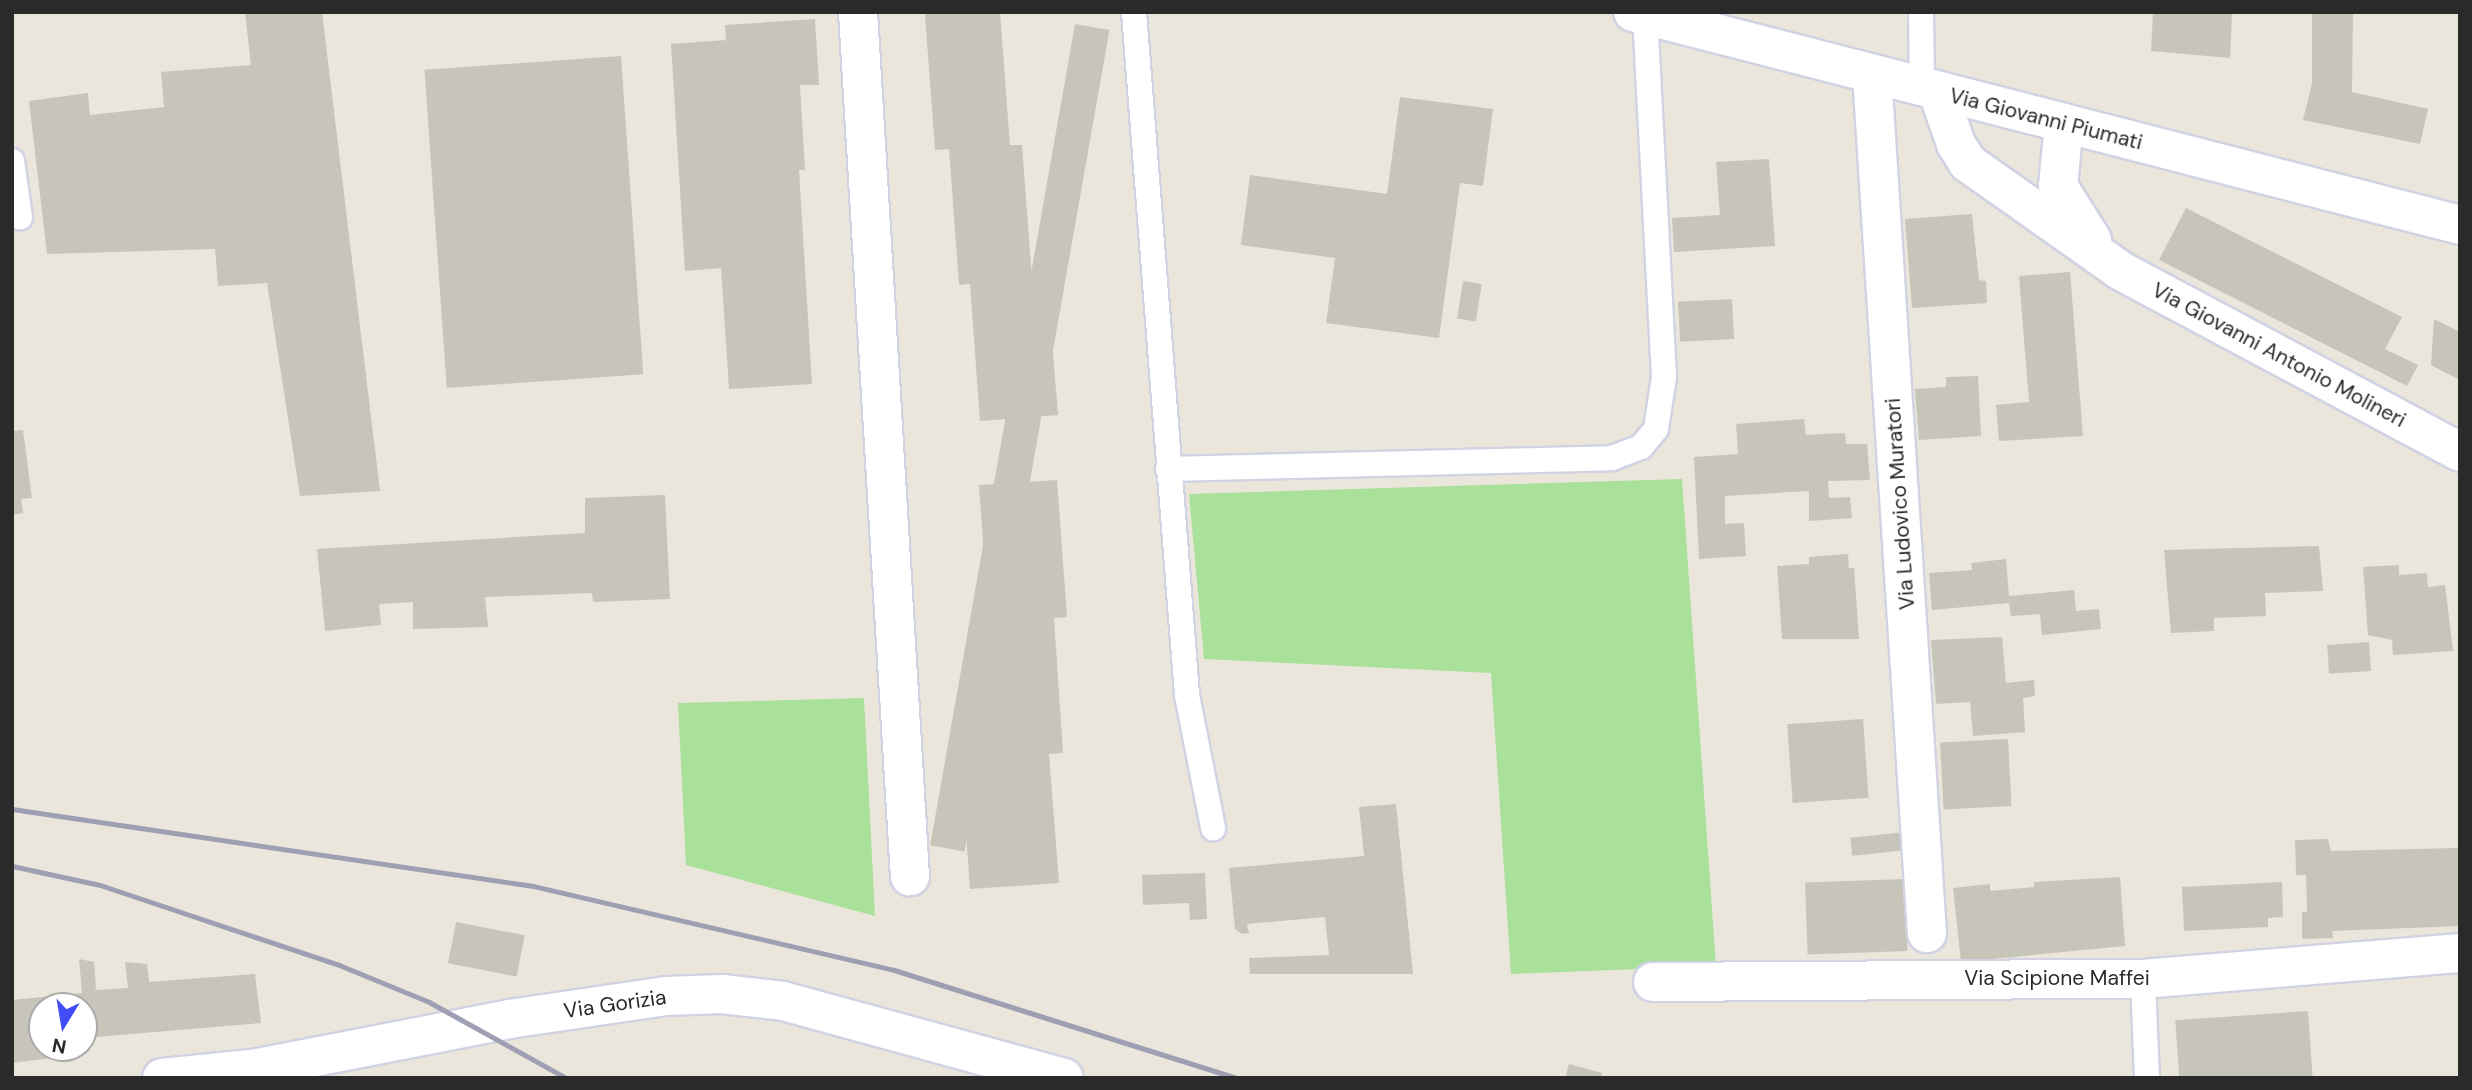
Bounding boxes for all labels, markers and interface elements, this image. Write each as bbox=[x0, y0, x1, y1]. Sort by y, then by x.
street label: Via Giovanni Piumati bbox=[1947, 83, 2145, 155]
street label: Via Giovanni Antonio Molineri bbox=[2148, 277, 2410, 433]
street label: Via Ludovico Muratori bbox=[1880, 397, 1920, 611]
street label: Via Scipione Maffei bbox=[1964, 965, 2150, 991]
street label: Via Gorizia bbox=[562, 984, 668, 1024]
north arrow bbox=[28, 992, 98, 1062]
text: N bbox=[50, 1033, 68, 1060]

